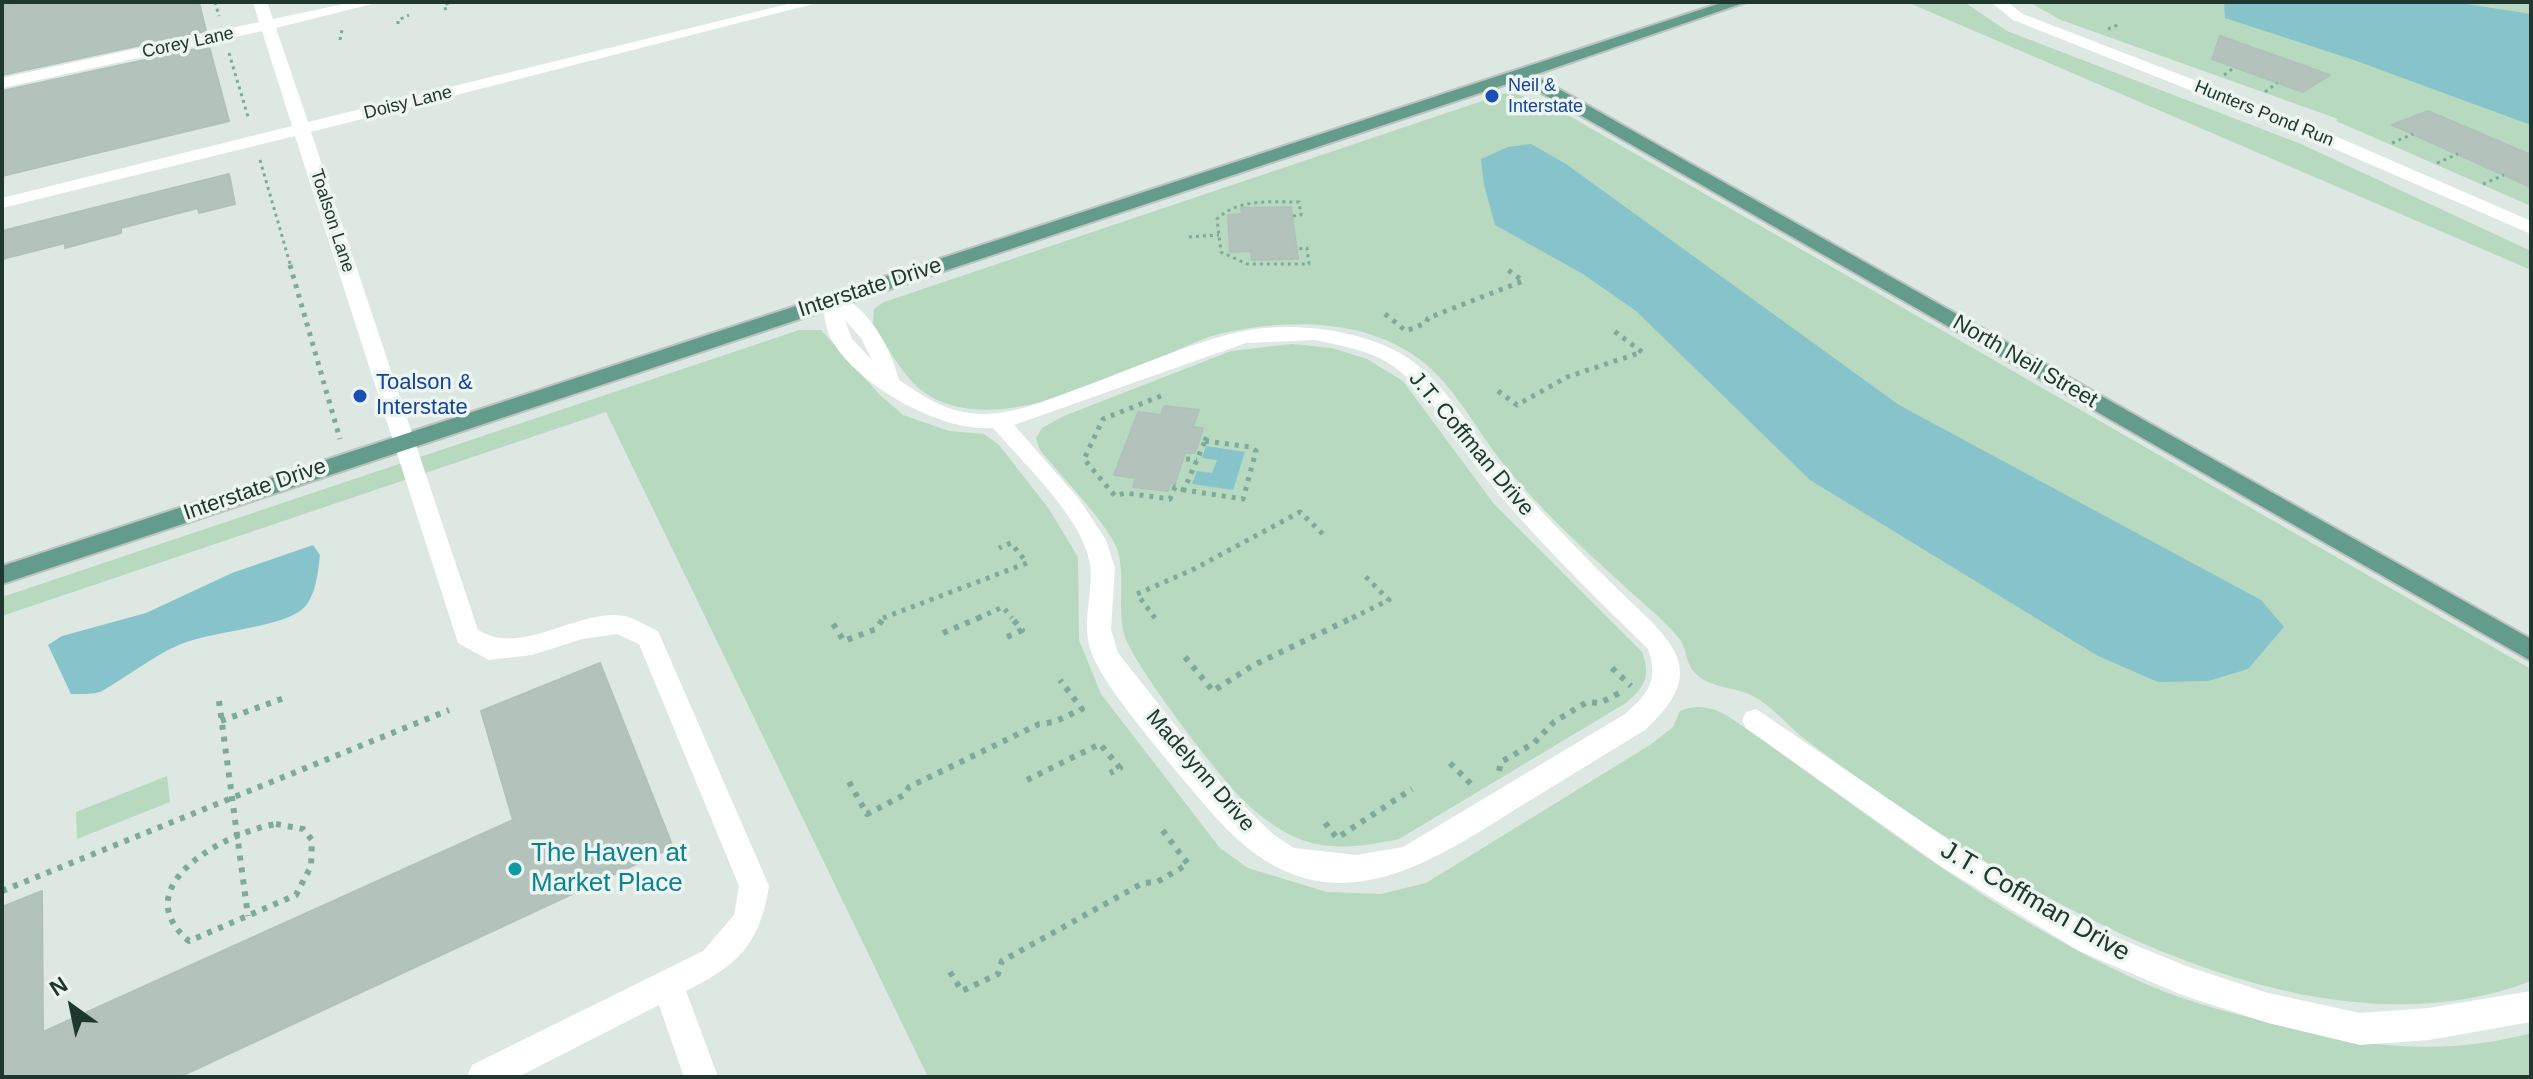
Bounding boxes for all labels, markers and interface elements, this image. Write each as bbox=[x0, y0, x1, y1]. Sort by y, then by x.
street label: Corey Lane bbox=[140, 23, 236, 63]
place label: Neil & Interstate bbox=[1508, 75, 1583, 118]
street label: Hunters Pond Run bbox=[2191, 76, 2337, 152]
street label: Doisy Lane bbox=[362, 82, 454, 124]
marker: Neil & Interstate bbox=[1483, 87, 1501, 105]
street label: Toalson Lane bbox=[305, 167, 359, 275]
street label: Interstate Drive bbox=[795, 252, 945, 324]
street label: North Neil Street bbox=[1948, 310, 2102, 414]
street label: J.T. Coffman Drive bbox=[1403, 366, 1539, 522]
place label: Toalson & Interstate bbox=[376, 370, 473, 422]
marker: Toalson & Interstate bbox=[351, 387, 369, 405]
street label: Interstate Drive bbox=[180, 453, 330, 527]
street label: Madelynn Drive bbox=[1140, 705, 1260, 837]
street label: J.T. Coffman Drive bbox=[1935, 835, 2135, 969]
place label: The Haven at Market Place bbox=[531, 838, 687, 900]
marker: The Haven at Market Place bbox=[506, 860, 524, 878]
north arrow bbox=[32, 967, 112, 1047]
text: N bbox=[45, 972, 72, 1001]

